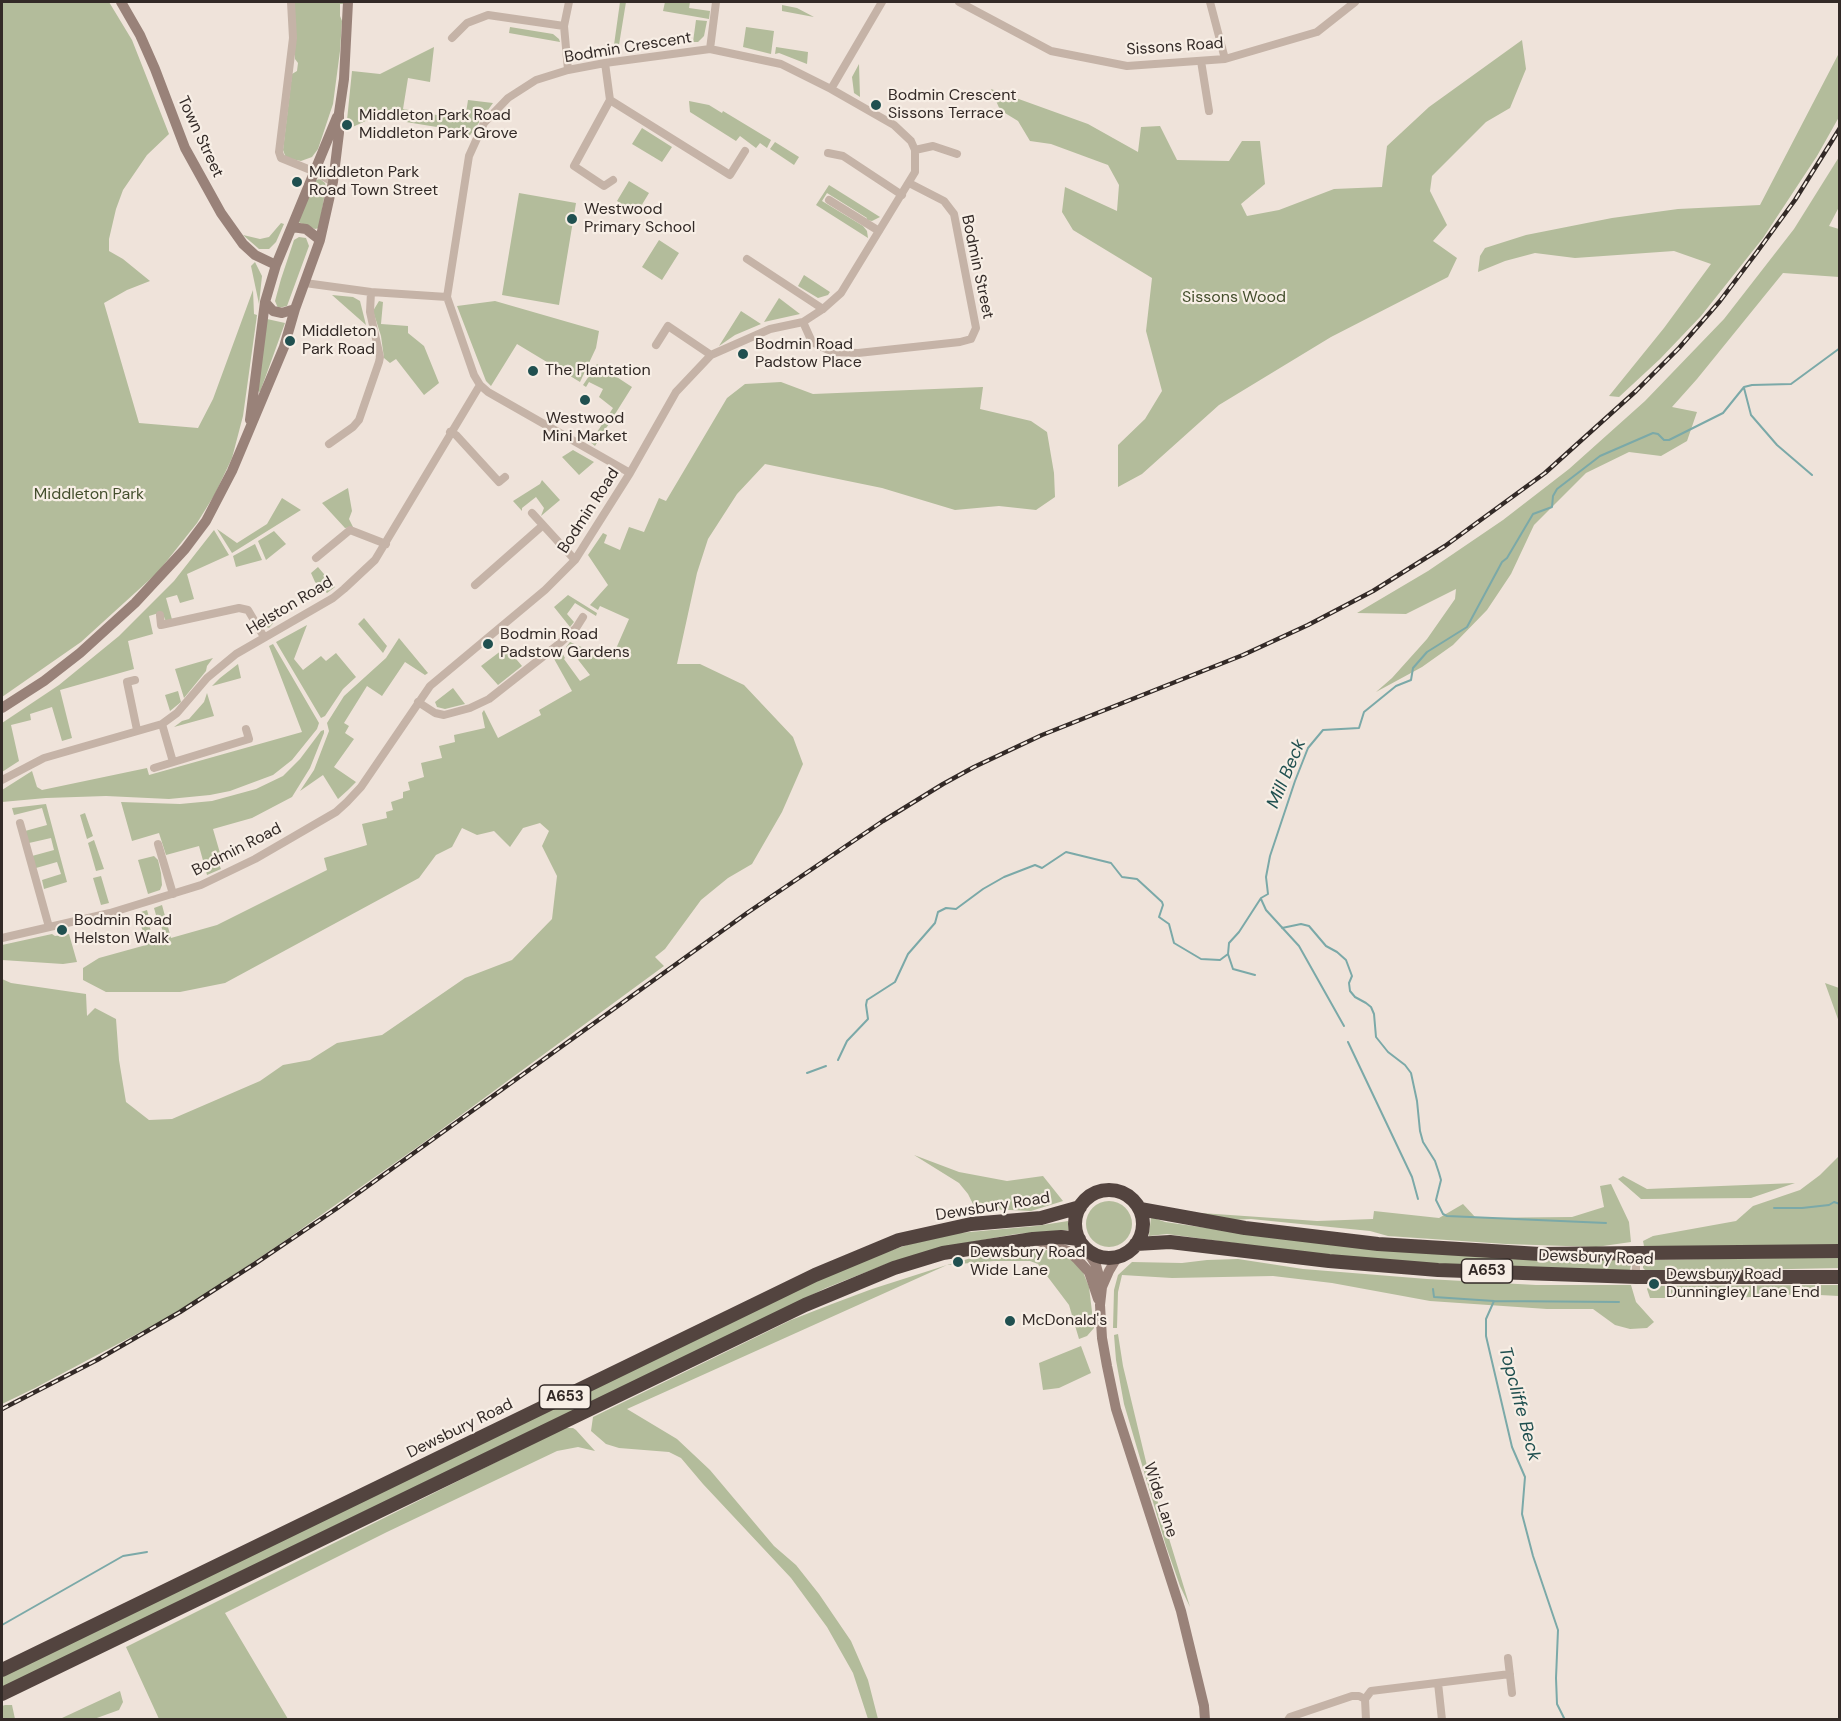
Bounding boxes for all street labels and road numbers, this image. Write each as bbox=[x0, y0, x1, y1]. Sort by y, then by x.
street label: Bodmin Crescent bbox=[563, 28, 693, 68]
street label: Sissons Road bbox=[1126, 34, 1224, 60]
street label: Town Street bbox=[173, 93, 227, 181]
street label: Bodmin Street bbox=[957, 213, 997, 321]
street label: Bodmin Road bbox=[554, 465, 624, 557]
street label: Helston Road bbox=[243, 573, 337, 639]
street label: Bodmin Road bbox=[189, 819, 285, 881]
street label: Dewsbury Road bbox=[934, 1188, 1052, 1226]
street label: Dewsbury Road bbox=[1538, 1246, 1654, 1270]
road number: A653 bbox=[1462, 1259, 1512, 1283]
road number: A653 bbox=[540, 1385, 590, 1409]
street label: Dewsbury Road bbox=[404, 1395, 516, 1463]
street label: Wide Lane bbox=[1139, 1460, 1181, 1540]

